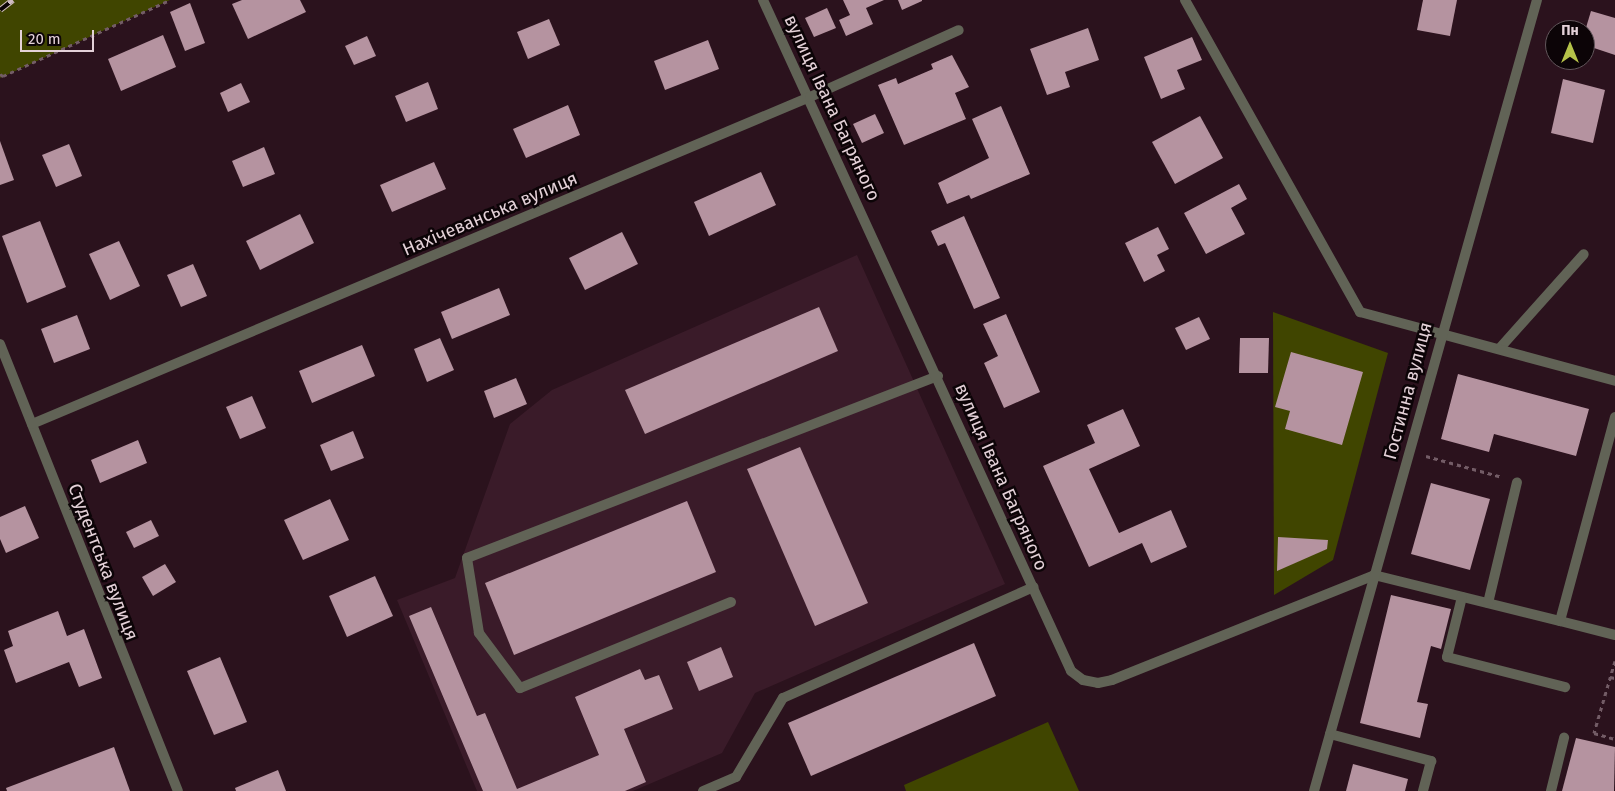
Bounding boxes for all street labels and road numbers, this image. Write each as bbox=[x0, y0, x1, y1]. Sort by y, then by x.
street label: вулиця Івана Багряного bbox=[779, 12, 885, 204]
street label: Нахічеванська вулиця bbox=[399, 167, 581, 261]
street label: Гостинна вулиця bbox=[1379, 320, 1437, 462]
street label: вулиця Івана Багряного bbox=[950, 380, 1052, 574]
street label: Студентська вулиця bbox=[63, 481, 143, 643]

